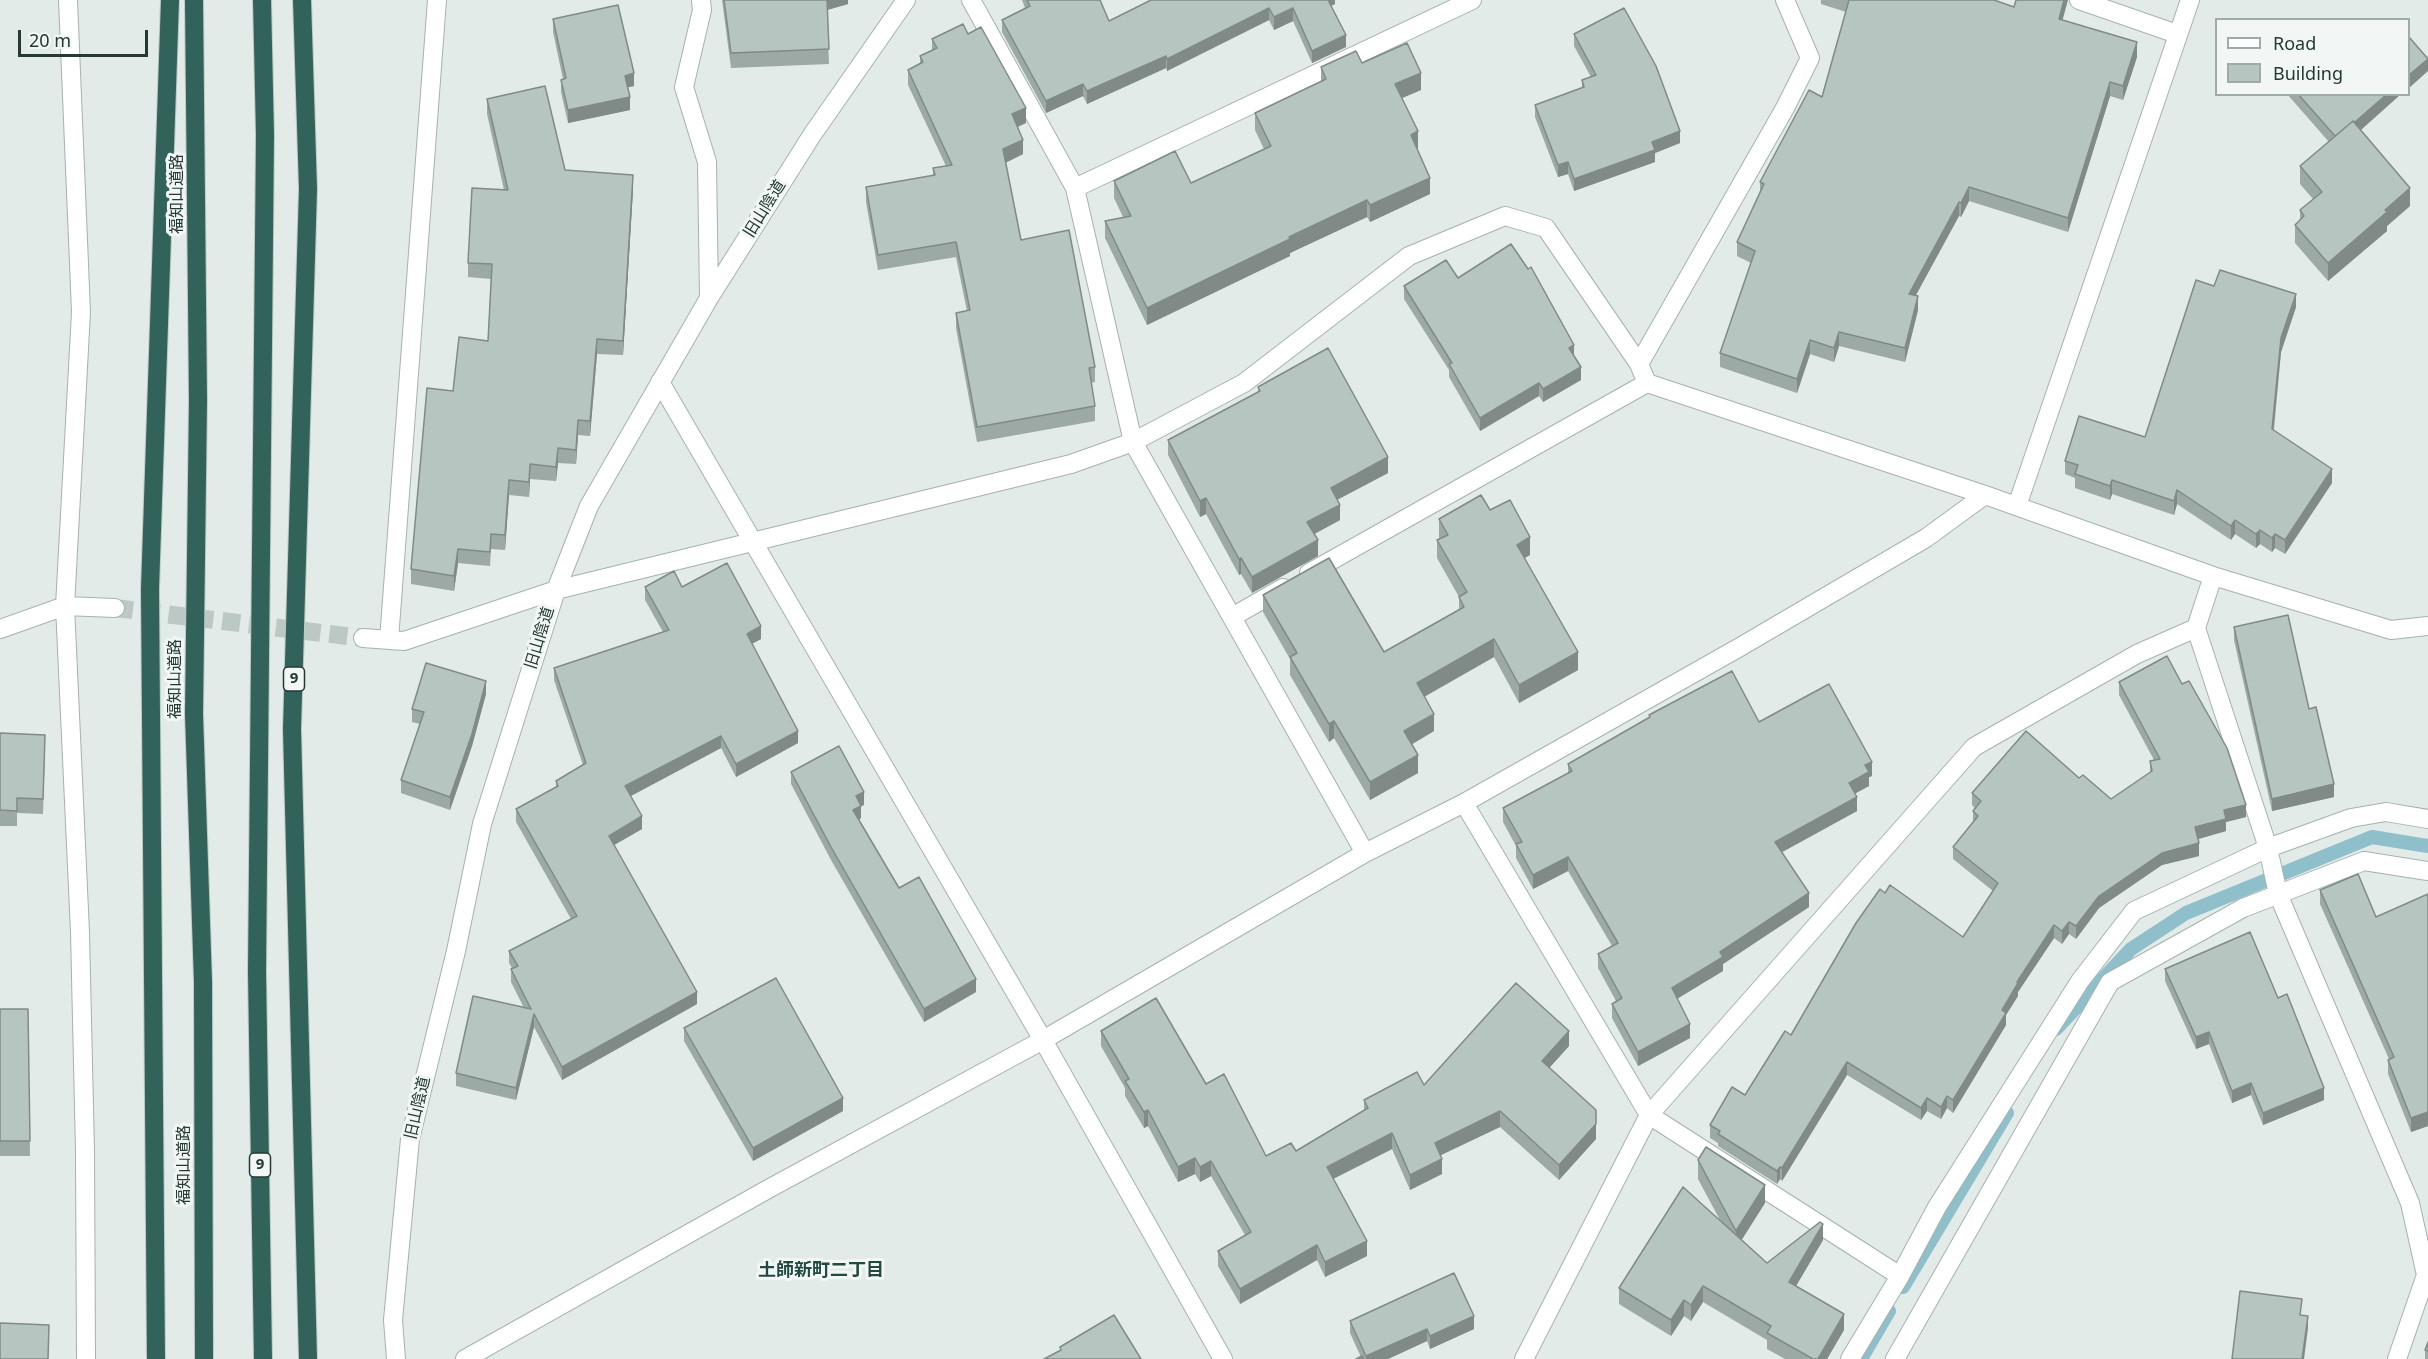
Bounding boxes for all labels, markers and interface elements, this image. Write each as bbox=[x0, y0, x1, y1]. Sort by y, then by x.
scale bar bbox=[21, 18, 152, 56]
legend bbox=[2215, 18, 2410, 96]
text: 20 m bbox=[29, 28, 71, 52]
text: Road bbox=[2273, 31, 2316, 55]
text: Building bbox=[2273, 61, 2343, 85]
street label: 福知山道路 bbox=[167, 154, 187, 234]
street label: 旧山陰道 bbox=[740, 177, 790, 241]
street label: 旧山陰道 bbox=[521, 605, 559, 671]
street label: 福知山道路 bbox=[165, 639, 185, 719]
road number: 9 bbox=[284, 667, 304, 691]
street label: 旧山陰道 bbox=[401, 1075, 435, 1141]
street label: 福知山道路 bbox=[174, 1125, 194, 1205]
road number: 9 bbox=[250, 1153, 270, 1177]
district label: 土師新町二丁目 bbox=[758, 1260, 884, 1282]

